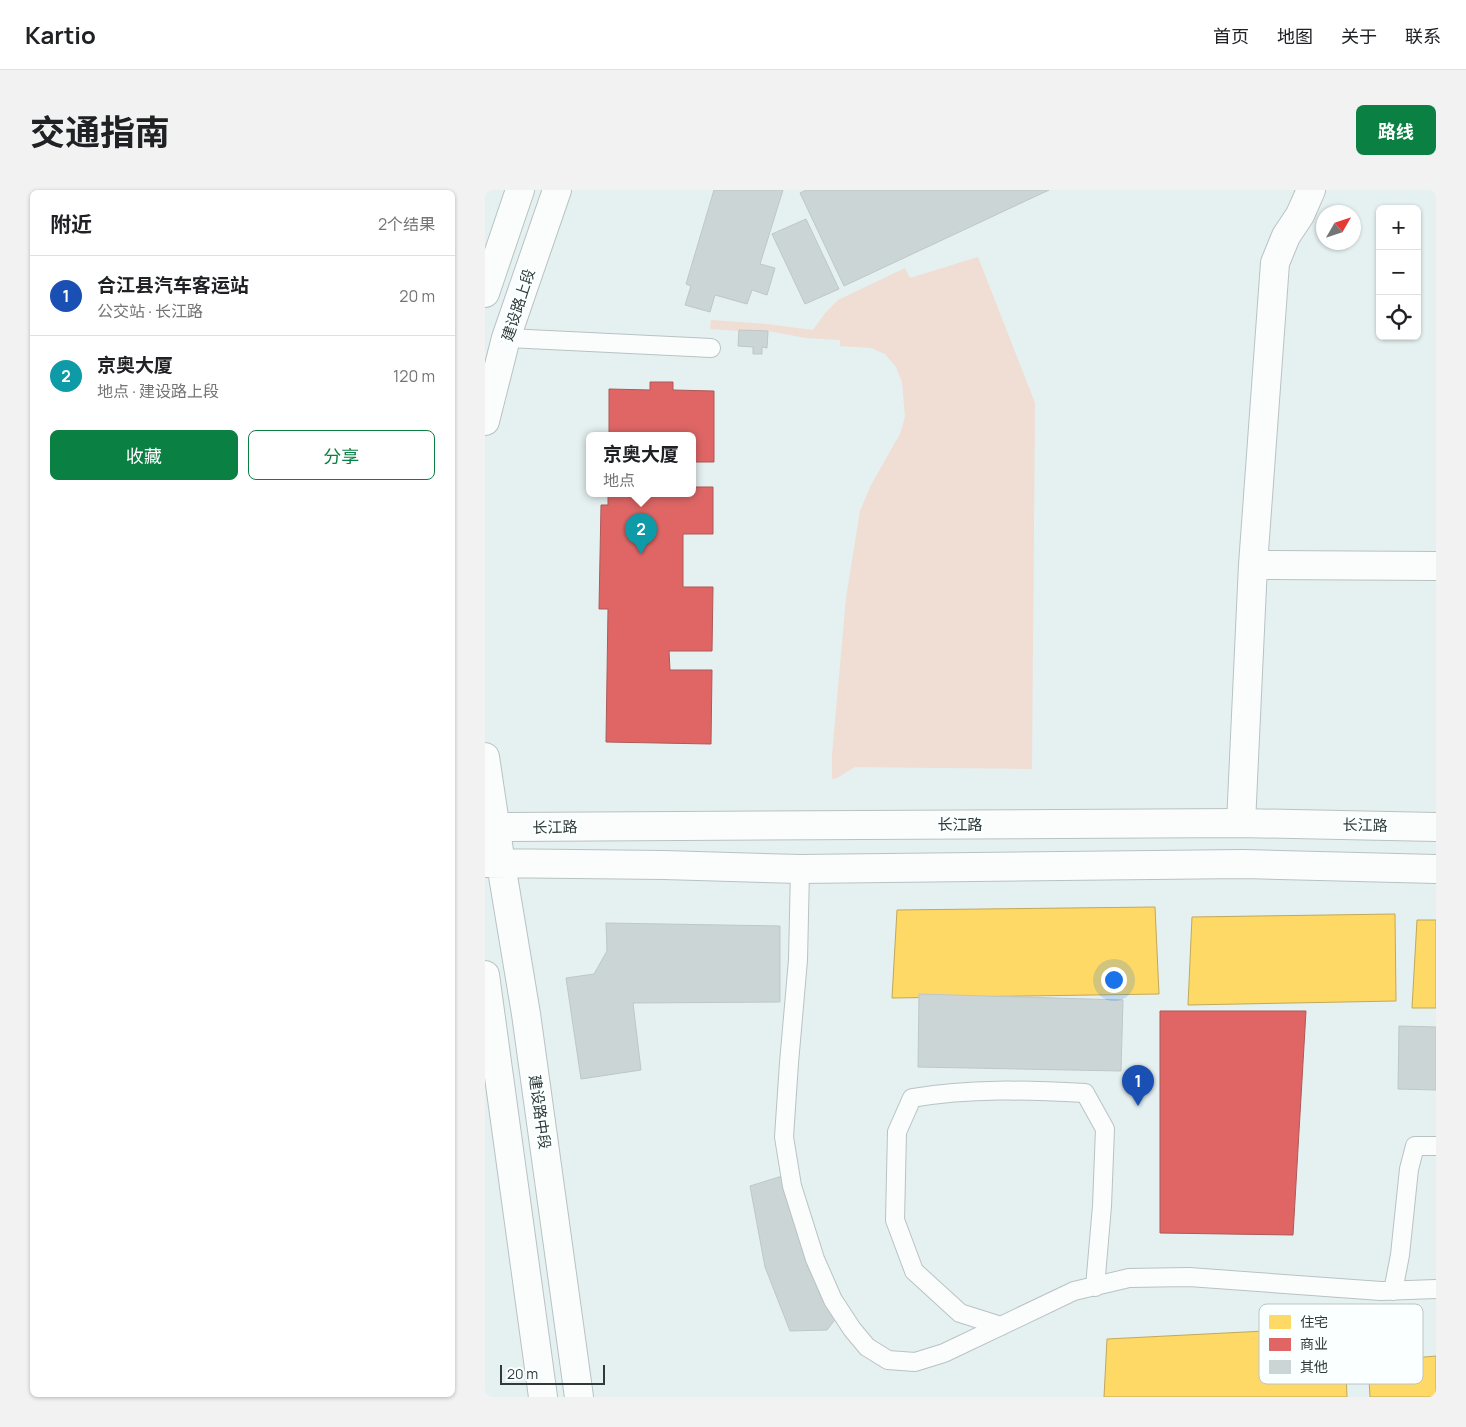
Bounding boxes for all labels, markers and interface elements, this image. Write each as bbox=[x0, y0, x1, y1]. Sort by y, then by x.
text: Kartio bbox=[25, 18, 96, 51]
text: 首页 bbox=[1213, 24, 1249, 48]
text: 地图 bbox=[1277, 24, 1313, 48]
text: 关于 bbox=[1341, 24, 1377, 48]
text: 联系 bbox=[1405, 24, 1441, 48]
button: 路线 bbox=[1356, 105, 1436, 155]
text: 交通指南 bbox=[30, 108, 170, 156]
north arrow bbox=[1316, 205, 1361, 250]
map controls bbox=[1376, 205, 1421, 340]
button: + bbox=[1376, 205, 1421, 250]
text: 附近 bbox=[50, 210, 92, 238]
text: 2个结果 bbox=[378, 213, 435, 235]
button: − bbox=[1376, 250, 1421, 295]
street label: 建设路上段 bbox=[496, 266, 540, 344]
text: 合江县汽车客运站 bbox=[97, 272, 249, 298]
text: 1 bbox=[62, 285, 70, 307]
text: 20 m bbox=[399, 285, 435, 307]
button: locate bbox=[1376, 295, 1421, 340]
text: 公交站 · 长江路 bbox=[97, 300, 203, 322]
text: 京奥大厦 bbox=[97, 352, 173, 378]
text: 2 bbox=[61, 365, 71, 387]
text: 120 m bbox=[393, 365, 435, 387]
text: 地点 · 建设路上段 bbox=[97, 380, 219, 402]
button: 收藏 bbox=[50, 430, 238, 480]
button: 分享 bbox=[248, 430, 435, 480]
popup bbox=[586, 432, 696, 497]
text: 京奥大厦 bbox=[603, 441, 679, 467]
text: 地点 bbox=[603, 469, 635, 491]
pin: 2 bbox=[625, 513, 657, 554]
street label: 长江路 bbox=[937, 814, 983, 835]
street label: 长江路 bbox=[1342, 814, 1388, 836]
street label: 长江路 bbox=[532, 816, 578, 838]
your location bbox=[1101, 967, 1127, 993]
pin: 1 bbox=[1122, 1065, 1154, 1106]
street label: 建设路中段 bbox=[524, 1073, 556, 1151]
legend bbox=[1259, 1304, 1423, 1384]
text: 住宅 bbox=[1300, 1312, 1328, 1331]
text: 商业 bbox=[1300, 1334, 1328, 1353]
text: 其他 bbox=[1300, 1357, 1328, 1376]
scale bar bbox=[500, 1362, 605, 1385]
text: 20 m bbox=[507, 1364, 538, 1383]

